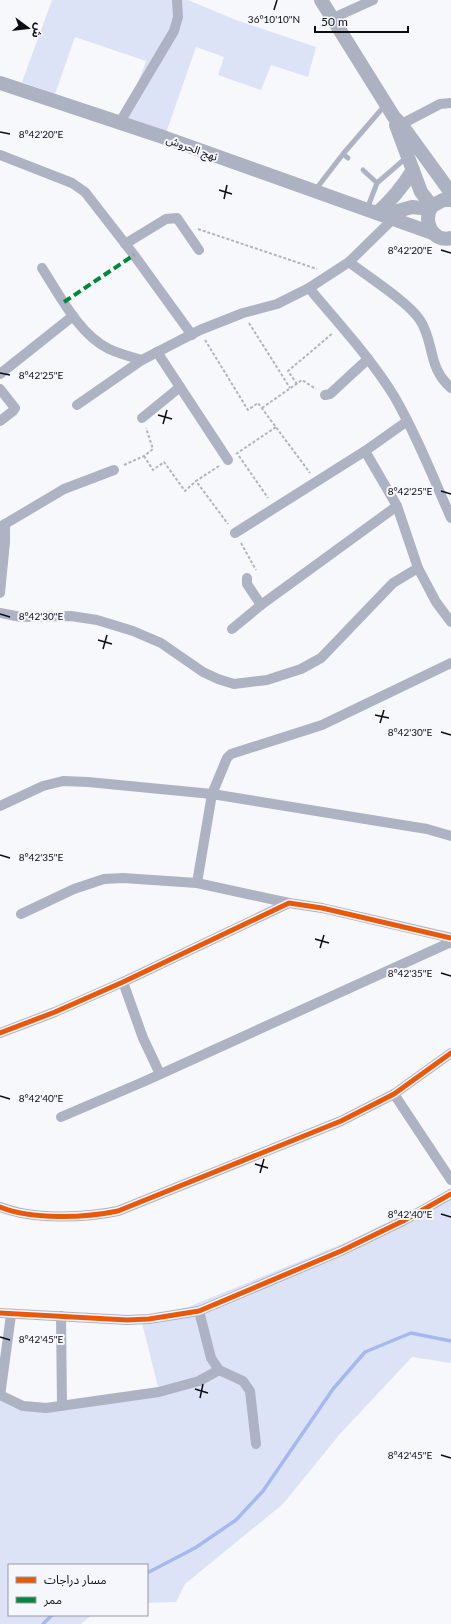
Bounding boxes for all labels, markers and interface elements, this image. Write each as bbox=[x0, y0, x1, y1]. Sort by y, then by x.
north arrow bbox=[8, 8, 48, 48]
scale bar bbox=[315, 8, 408, 34]
text: 36°10'10"N bbox=[248, 13, 300, 25]
text: 50 m bbox=[321, 14, 348, 29]
text: ش bbox=[29, 21, 46, 40]
text: 8°42'20"E bbox=[19, 128, 64, 140]
street label: نهج الحروش bbox=[164, 132, 220, 165]
text: 8°42'20"E bbox=[388, 244, 433, 256]
text: 8°42'25"E bbox=[19, 369, 64, 381]
text: 8°42'25"E bbox=[388, 485, 433, 497]
text: 8°42'30"E bbox=[19, 610, 64, 622]
text: 8°42'30"E bbox=[388, 726, 433, 738]
text: 8°42'35"E bbox=[19, 851, 64, 863]
text: 8°42'35"E bbox=[388, 967, 433, 979]
text: 8°42'40"E bbox=[19, 1092, 64, 1104]
text: 8°42'40"E bbox=[388, 1208, 433, 1220]
text: 8°42'45"E bbox=[19, 1333, 64, 1345]
text: 8°42'45"E bbox=[388, 1449, 433, 1461]
legend bbox=[8, 1564, 148, 1616]
text: مسار دراجات bbox=[44, 1572, 107, 1587]
text: ممر bbox=[43, 1592, 62, 1607]

